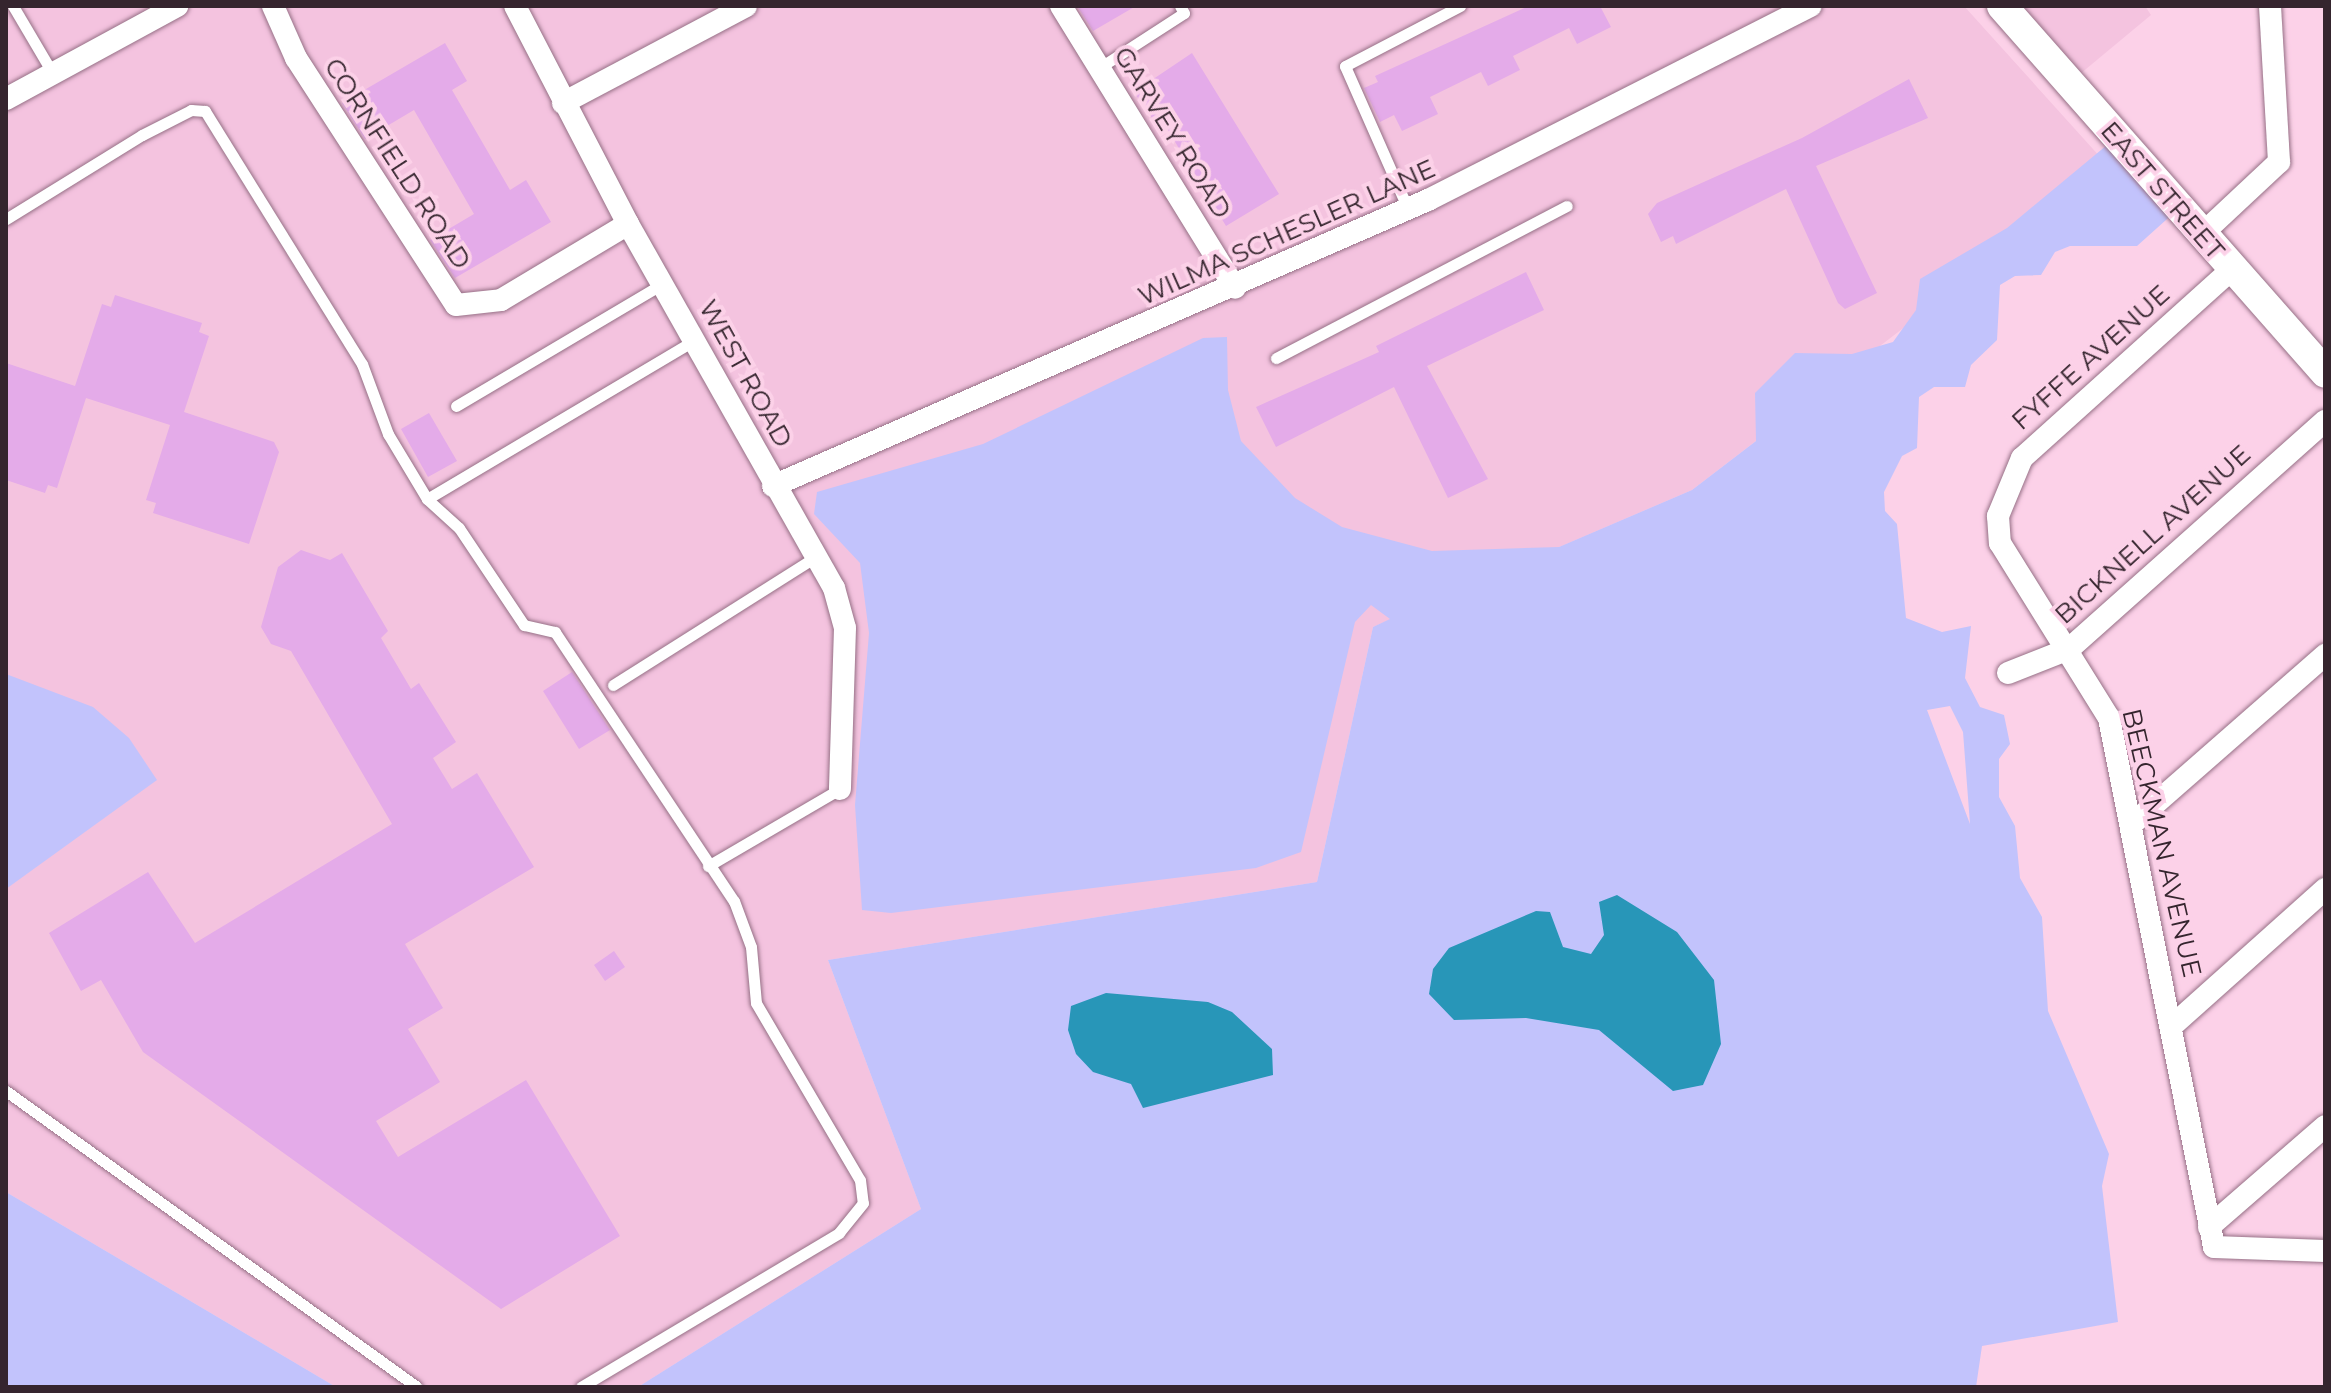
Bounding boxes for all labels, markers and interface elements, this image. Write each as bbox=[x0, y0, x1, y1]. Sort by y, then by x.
street label: GARVEY ROAD bbox=[1107, 42, 1237, 224]
street label: CORNFIELD ROAD bbox=[317, 53, 477, 275]
street label: EAST STREET bbox=[2094, 116, 2230, 266]
street label: WILMA SCHESLER LANE bbox=[1134, 153, 1440, 313]
street label: FYFFE AVENUE bbox=[2006, 279, 2176, 437]
street label: WEST ROAD bbox=[692, 295, 798, 453]
street label: BICKNELL AVENUE bbox=[2049, 439, 2257, 631]
street label: BEECKMAN AVENUE bbox=[2115, 706, 2207, 980]

